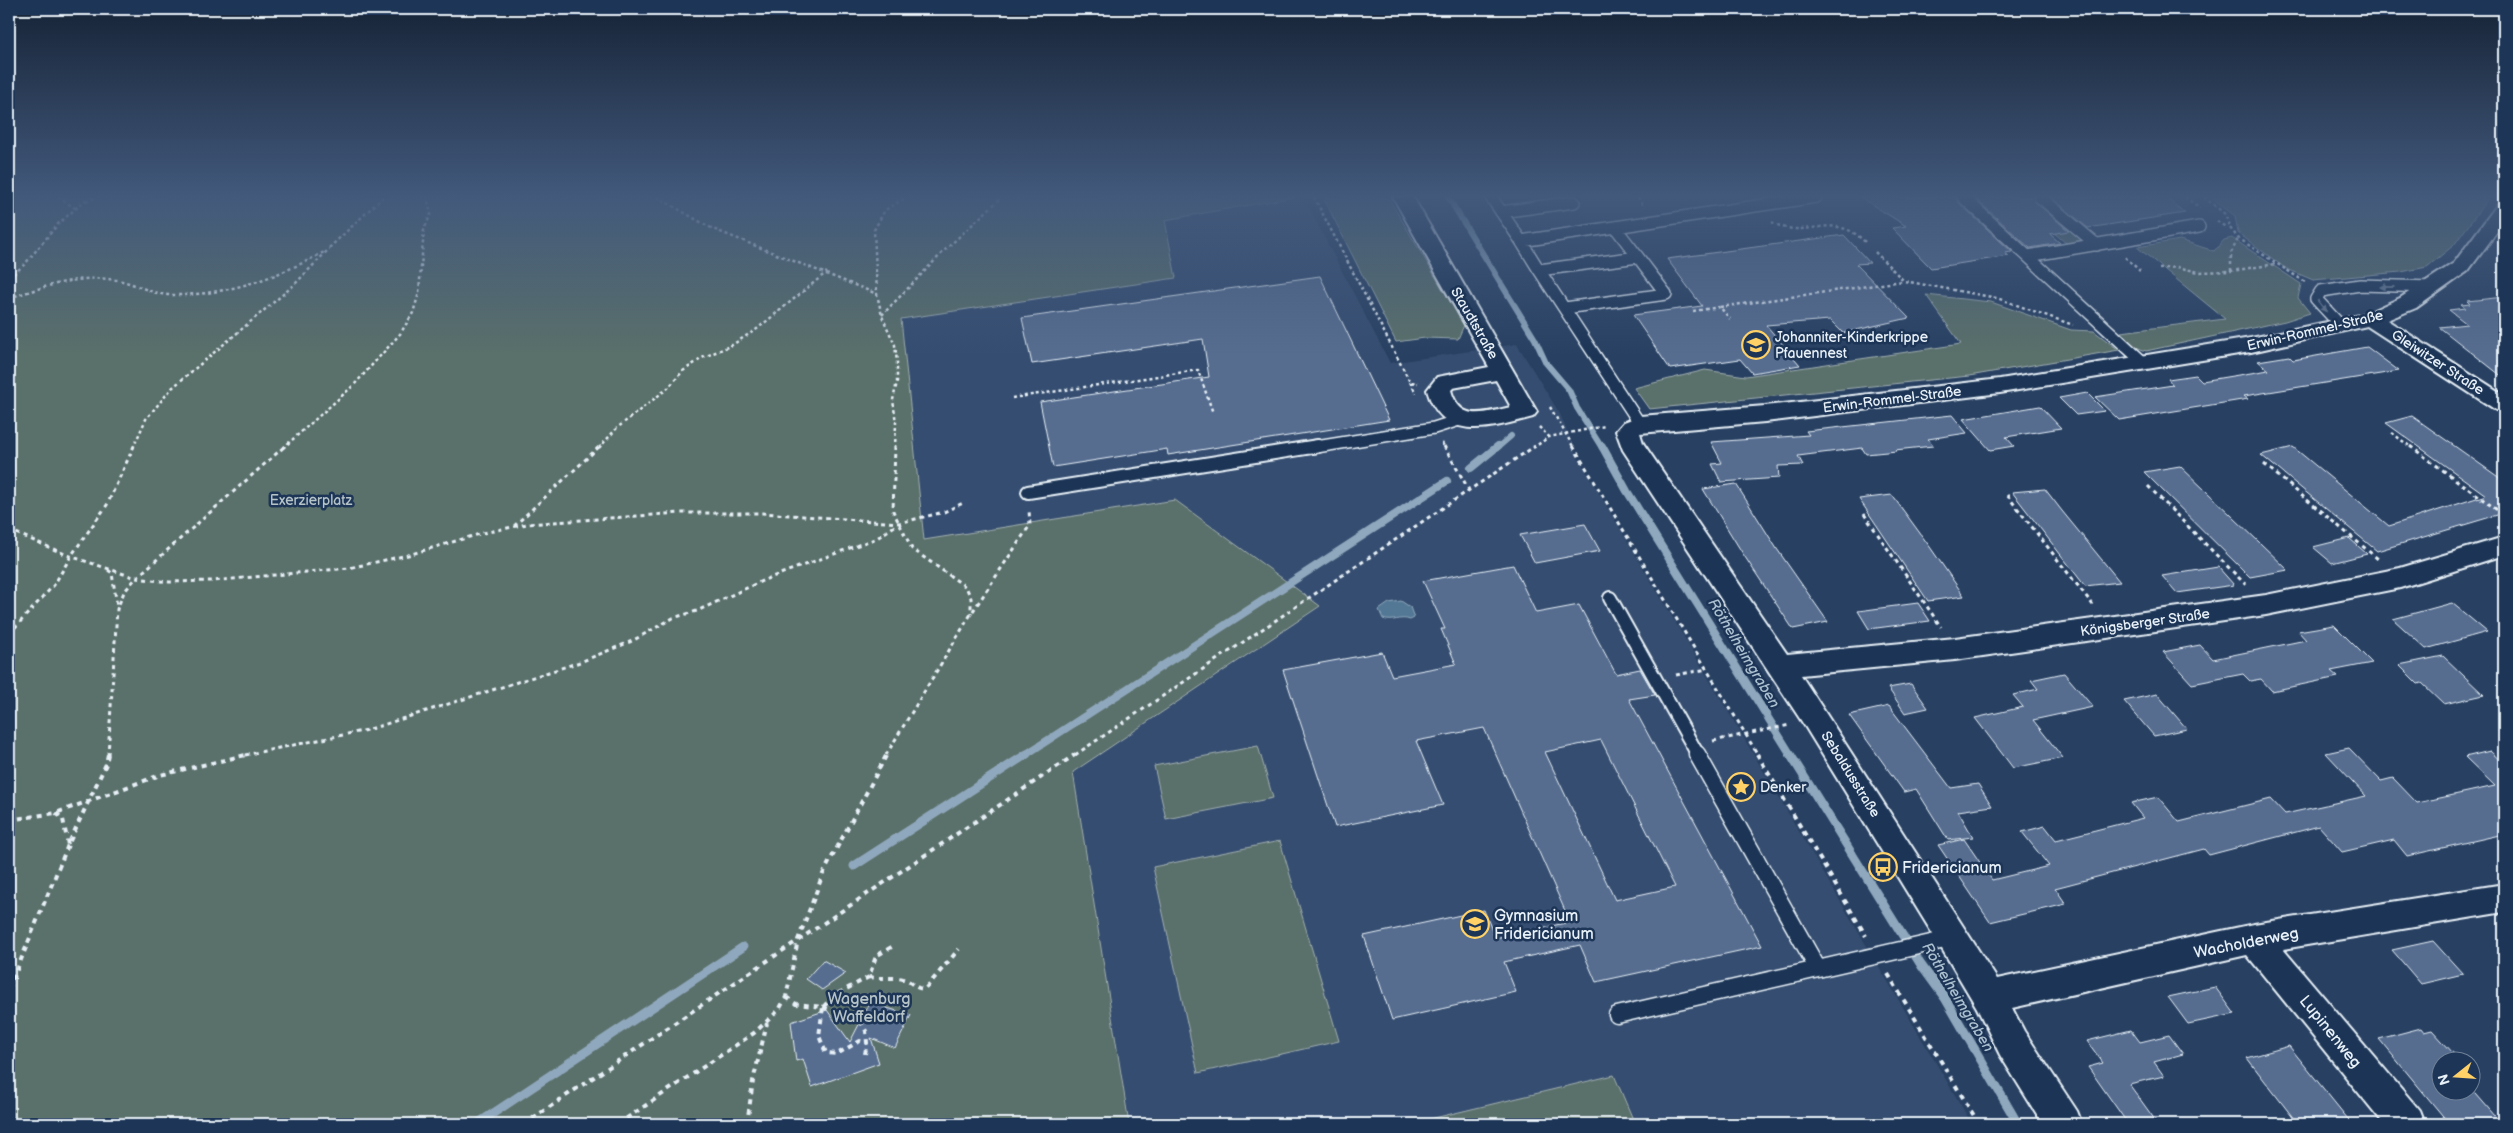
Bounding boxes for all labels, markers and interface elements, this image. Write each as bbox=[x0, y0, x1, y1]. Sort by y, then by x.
one-way arrow bbox=[2379, 283, 2395, 291]
street label: Staudtstraße bbox=[1447, 284, 1502, 362]
one-way arrow bbox=[2317, 299, 2328, 312]
street label: Erwin-Rommel-Straße bbox=[2245, 307, 2385, 354]
street label: Gleiwitzer Straße bbox=[2388, 326, 2487, 399]
place label: Johanniter-Kinderkrippe Pfauennest bbox=[1775, 329, 1928, 362]
school or university icon: Johanniter-Kinderkrippe Pfauennest bbox=[1741, 330, 1771, 360]
street label: Erwin-Rommel-Straße bbox=[1822, 383, 1962, 416]
park label: Exerzierplatz bbox=[270, 492, 352, 509]
water label: Röthelheimgraben bbox=[1703, 595, 1784, 712]
street label: Königsberger Straße bbox=[2079, 605, 2211, 640]
street label: Sebaldusstraße bbox=[1817, 728, 1884, 820]
place icon: Denker bbox=[1726, 772, 1756, 802]
place label: Denker bbox=[1760, 779, 1807, 796]
bus stop icon: Fridericianum bbox=[1868, 852, 1898, 882]
place label: Fridericianum bbox=[1902, 859, 2002, 878]
place label: Gymnasium Fridericianum bbox=[1494, 907, 1594, 944]
school or university icon: Gymnasium Fridericianum bbox=[1460, 909, 1490, 939]
street label: Wacholderweg bbox=[2192, 924, 2300, 963]
water label: Röthelheimgraben bbox=[1917, 939, 1998, 1056]
park label: Wagenburg Waffeldorf bbox=[827, 990, 911, 1027]
street label: Lupinenweg bbox=[2295, 992, 2365, 1072]
north arrow bbox=[2430, 1050, 2480, 1100]
text: N bbox=[2434, 1072, 2454, 1087]

